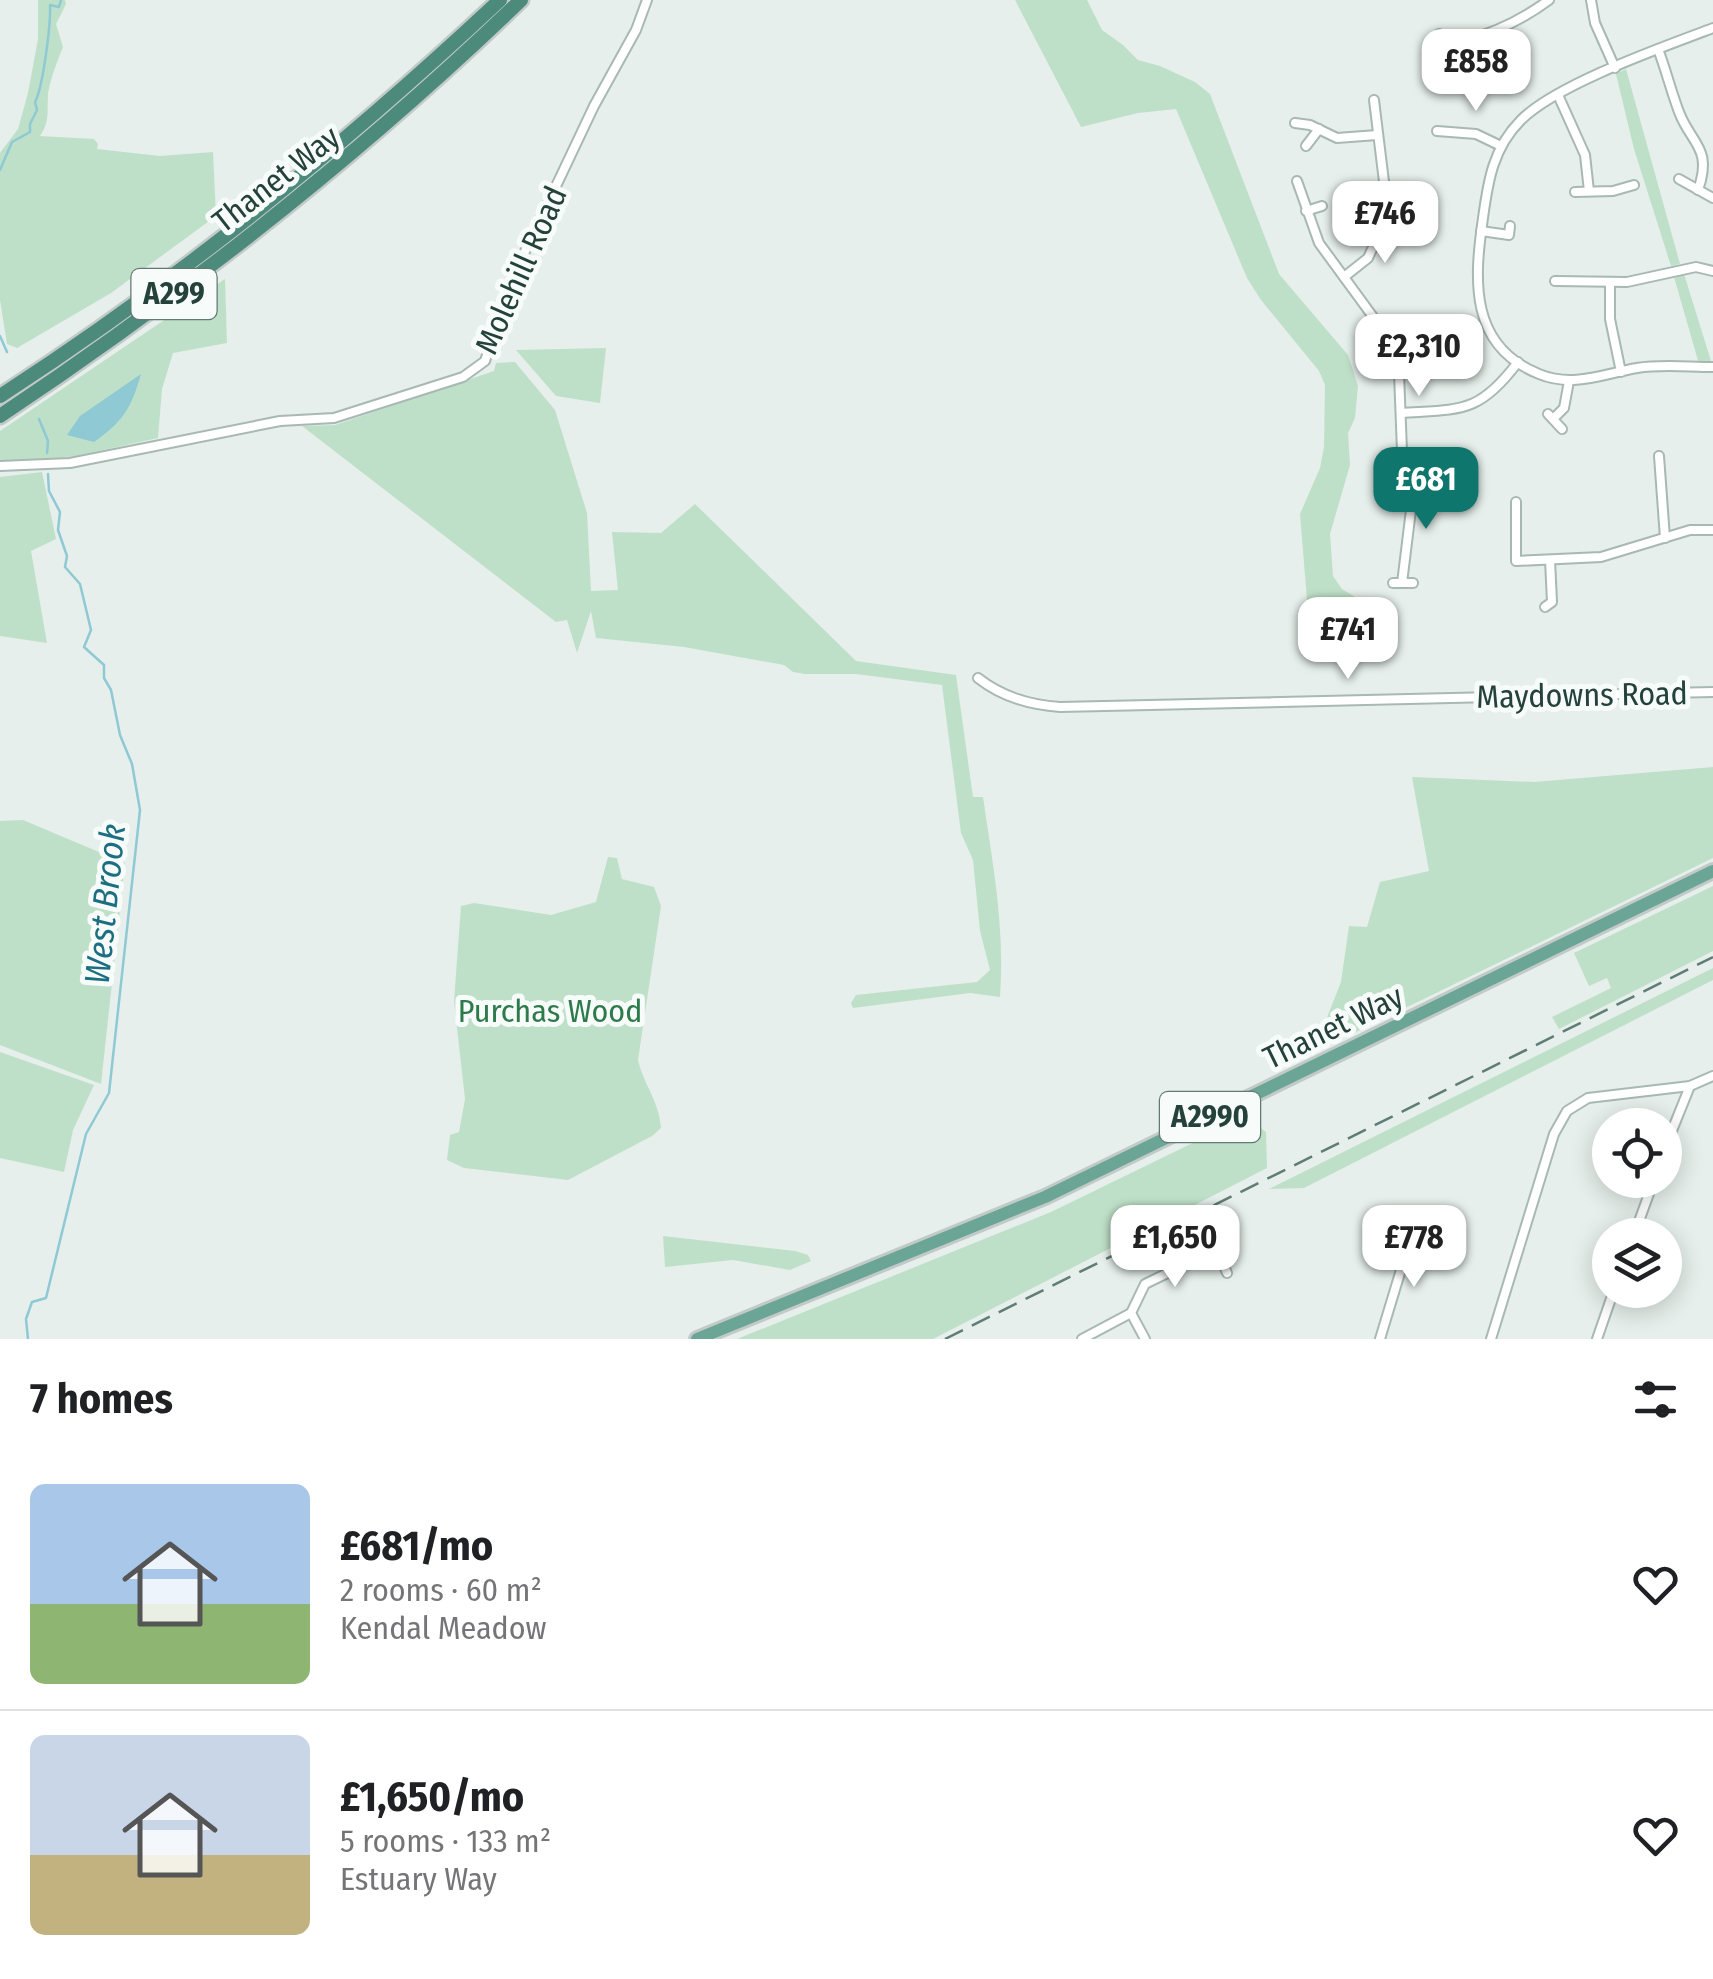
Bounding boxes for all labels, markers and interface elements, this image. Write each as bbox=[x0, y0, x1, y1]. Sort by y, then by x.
pin: £858 bbox=[1417, 29, 1535, 114]
text: £858 bbox=[1444, 42, 1508, 80]
street label: Thanet Way bbox=[205, 117, 348, 240]
street label: Molehill Road bbox=[467, 180, 575, 360]
pin: £746 bbox=[1326, 181, 1444, 266]
text: £746 bbox=[1354, 194, 1416, 232]
road number: A299 bbox=[132, 269, 216, 319]
pin: £2,310 bbox=[1338, 314, 1500, 399]
text: £2,310 bbox=[1377, 327, 1461, 365]
pin: £681 bbox=[1367, 447, 1485, 532]
text: £681 bbox=[1395, 460, 1457, 498]
pin: £741 bbox=[1289, 597, 1407, 682]
text: £741 bbox=[1320, 610, 1376, 648]
street label: Maydowns Road bbox=[1476, 674, 1688, 716]
water label: West Brook bbox=[76, 822, 134, 986]
street label: Thanet Way bbox=[1257, 977, 1410, 1077]
park label: Purchas Wood bbox=[458, 992, 642, 1030]
road number: A2990 bbox=[1160, 1092, 1260, 1142]
map controls bbox=[1592, 1108, 1682, 1308]
button: locate bbox=[1592, 1108, 1682, 1198]
pin: £1,650 bbox=[1094, 1205, 1256, 1290]
pin: £778 bbox=[1355, 1205, 1473, 1290]
text: £1,650 bbox=[1133, 1218, 1217, 1256]
text: £778 bbox=[1384, 1218, 1444, 1256]
button: layers bbox=[1592, 1218, 1682, 1308]
icon: filters bbox=[1628, 1372, 1683, 1427]
text: 7 homes bbox=[30, 1374, 173, 1424]
text: £681/mo bbox=[340, 1521, 493, 1571]
icon: home bbox=[110, 1524, 230, 1644]
icon: heart bbox=[1628, 1557, 1683, 1612]
text: 2 rooms · 60 m² bbox=[340, 1571, 542, 1609]
text: Kendal Meadow bbox=[340, 1609, 547, 1647]
text: £1,650/mo bbox=[340, 1772, 524, 1822]
icon: home bbox=[110, 1775, 230, 1895]
icon: heart bbox=[1628, 1808, 1683, 1863]
text: 5 rooms · 133 m² bbox=[340, 1822, 551, 1860]
text: Estuary Way bbox=[340, 1860, 497, 1898]

